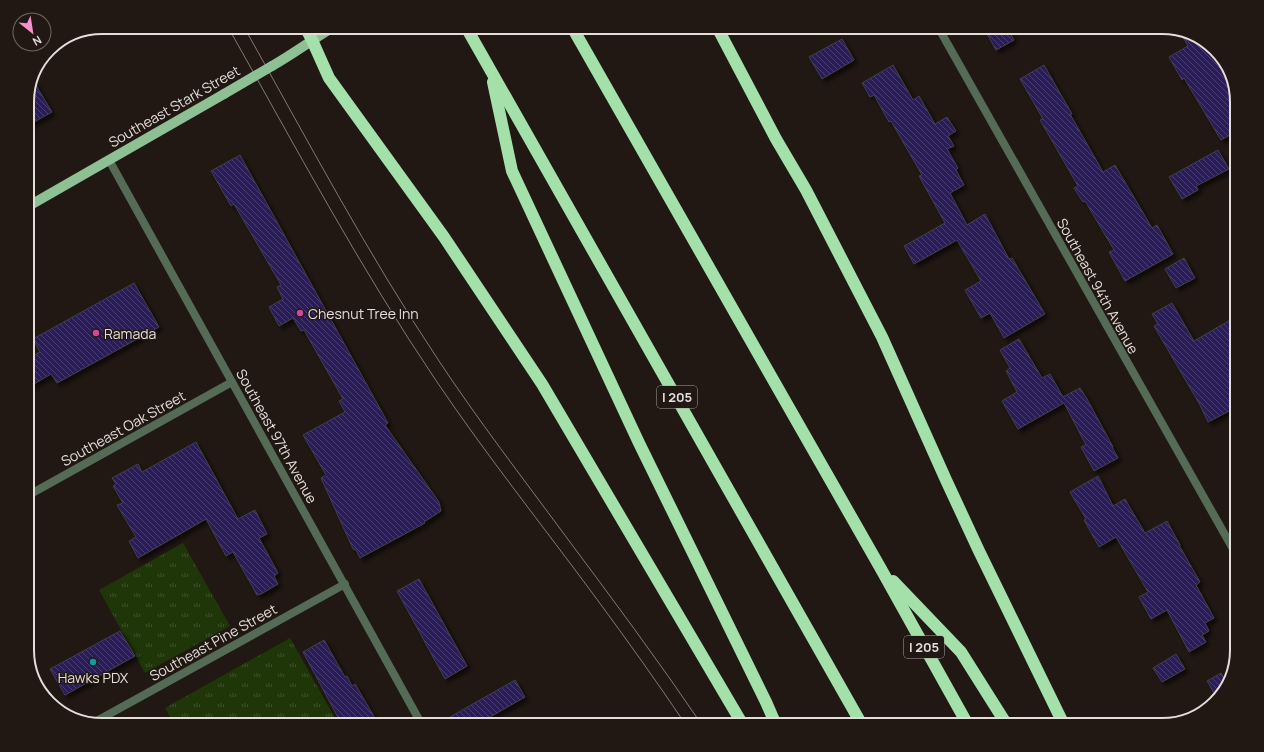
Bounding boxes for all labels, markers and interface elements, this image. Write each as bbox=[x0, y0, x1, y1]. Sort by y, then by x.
north arrow bbox=[12, 12, 52, 52]
text: N bbox=[30, 33, 44, 50]
street label: Southeast Stark Street bbox=[105, 60, 243, 151]
street label: Southeast 94th Avenue bbox=[1053, 215, 1143, 357]
place label: Chesnut Tree Inn bbox=[308, 304, 419, 323]
marker: Chesnut Tree Inn bbox=[295, 308, 305, 318]
place label: Ramada bbox=[104, 324, 156, 343]
marker: Ramada bbox=[91, 328, 101, 338]
street label: Southeast 97th Avenue bbox=[232, 365, 322, 507]
street label: Southeast Oak Street bbox=[57, 386, 189, 470]
road number: I 205 bbox=[657, 386, 697, 408]
street label: Southeast Pine Street bbox=[146, 599, 280, 685]
road number: I 205 bbox=[904, 636, 944, 658]
marker: Hawks PDX bbox=[88, 657, 98, 667]
place label: Hawks PDX bbox=[58, 668, 129, 687]

